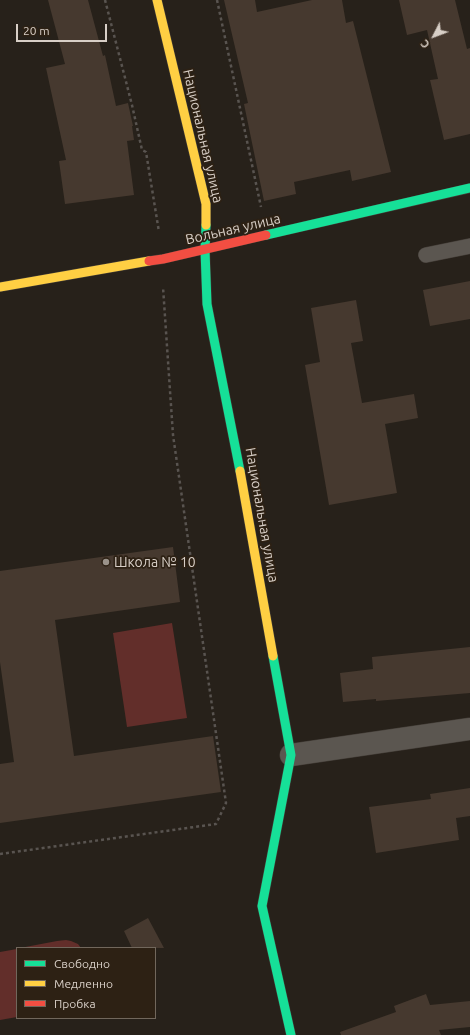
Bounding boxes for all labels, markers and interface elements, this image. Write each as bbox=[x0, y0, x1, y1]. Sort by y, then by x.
scale bar bbox=[18, 16, 109, 42]
north arrow bbox=[414, 16, 454, 56]
text: 20 m bbox=[23, 24, 50, 37]
text: С bbox=[418, 37, 432, 51]
street label: Национальная улица bbox=[179, 67, 227, 205]
street label: Вольная улица bbox=[184, 210, 282, 248]
street label: Национальная улица bbox=[242, 446, 282, 584]
place label: Школа № 10 bbox=[114, 554, 196, 570]
marker: Школа № 10 bbox=[101, 557, 111, 567]
legend bbox=[16, 947, 156, 1019]
text: Свободно bbox=[54, 957, 110, 970]
text: Медленно bbox=[54, 977, 113, 990]
text: Пробка bbox=[54, 997, 96, 1010]

